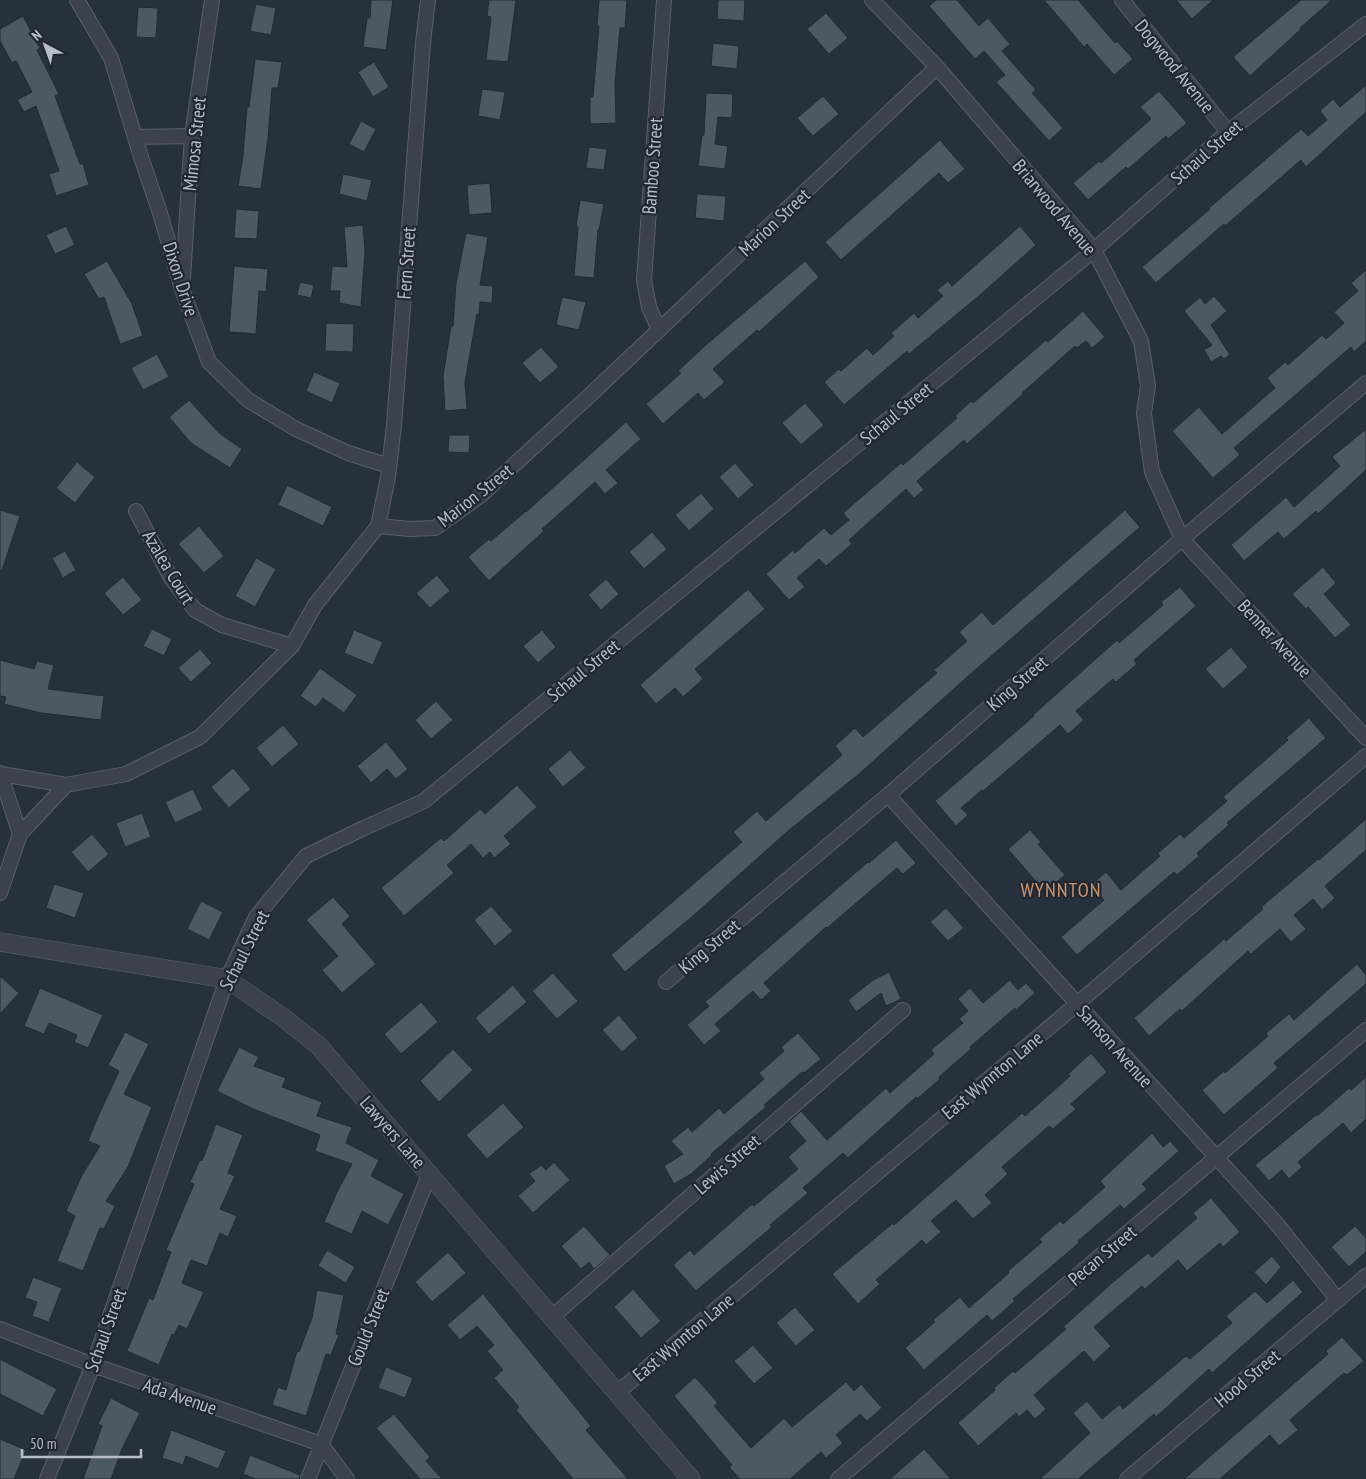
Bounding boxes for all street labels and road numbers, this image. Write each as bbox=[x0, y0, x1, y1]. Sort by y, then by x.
street label: Dogwood Avenue bbox=[1130, 14, 1220, 118]
street label: Mimosa Street bbox=[177, 95, 211, 192]
street label: Schaul Street bbox=[1165, 114, 1247, 190]
street label: Bamboo Street bbox=[637, 116, 667, 215]
street label: Briarwood Avenue bbox=[1008, 154, 1102, 260]
street label: Marion Street bbox=[733, 182, 815, 261]
street label: Fern Street bbox=[391, 225, 421, 300]
street label: Dixon Drive bbox=[158, 239, 204, 319]
street label: Schaul Street bbox=[855, 376, 938, 450]
street label: Marion Street bbox=[433, 458, 518, 532]
street label: Azalea Court bbox=[137, 525, 201, 609]
street label: Benner Avenue bbox=[1233, 594, 1317, 682]
street label: Schaul Street bbox=[542, 633, 625, 707]
street label: King Street bbox=[981, 649, 1053, 716]
street label: Schaul Street bbox=[214, 905, 275, 994]
street label: King Street bbox=[673, 913, 745, 979]
street label: Samson Avenue bbox=[1072, 1000, 1158, 1092]
street label: East Wynnton Lane bbox=[937, 1026, 1048, 1124]
street label: Lawyers Lane bbox=[355, 1091, 431, 1173]
street label: Lewis Street bbox=[689, 1128, 766, 1199]
street label: Pecan Street bbox=[1063, 1219, 1142, 1290]
street label: Schaul Street bbox=[79, 1284, 131, 1375]
street label: Gould Street bbox=[342, 1284, 395, 1369]
street label: East Wynnton Lane bbox=[628, 1288, 739, 1386]
street label: Hood Street bbox=[1209, 1343, 1285, 1412]
street label: Ada Avenue bbox=[140, 1372, 220, 1420]

